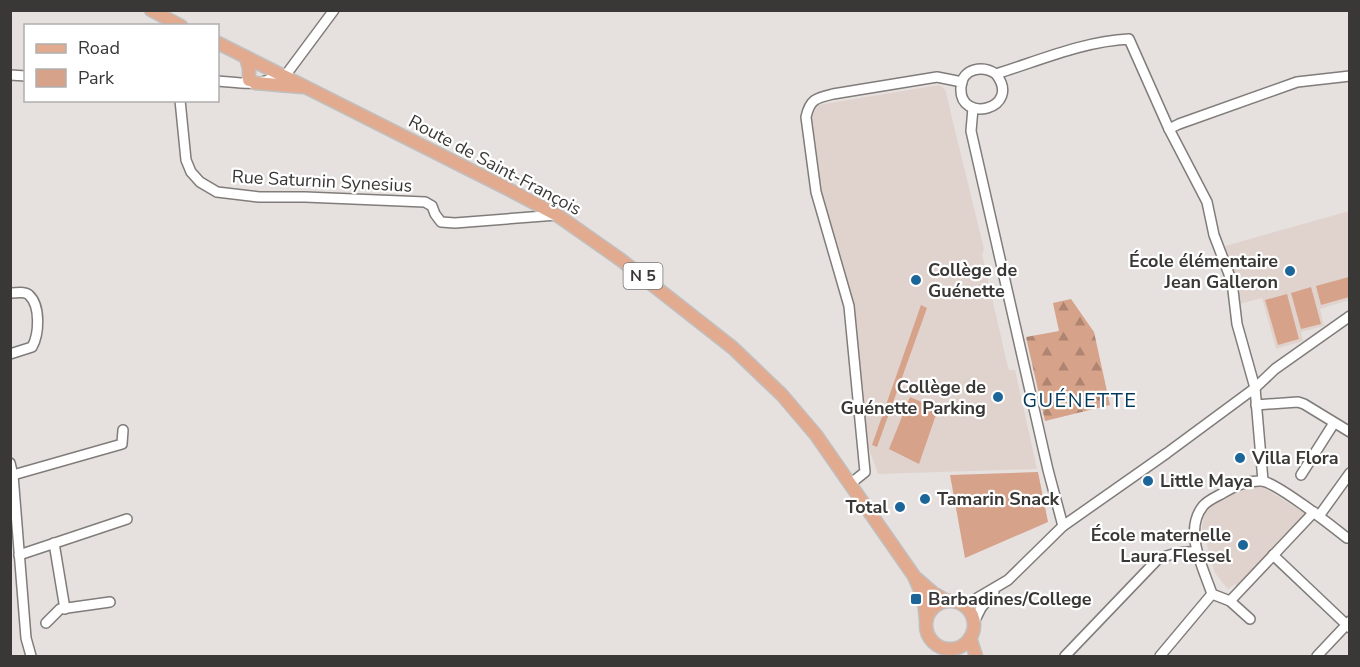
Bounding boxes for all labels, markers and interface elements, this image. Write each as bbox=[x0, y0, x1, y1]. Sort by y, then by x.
legend bbox=[24, 24, 219, 102]
text: Road bbox=[78, 36, 120, 60]
text: Park bbox=[78, 66, 115, 90]
street label: Route de Saint-François bbox=[404, 109, 586, 221]
street label: Rue Saturnin Synesius bbox=[231, 164, 413, 198]
place label: École élémentaire Jean Galleron bbox=[1129, 249, 1278, 294]
place label: Collège de Guénette bbox=[928, 258, 1017, 303]
road number: N 5 bbox=[624, 263, 662, 289]
marker: École élémentaire Jean Galleron bbox=[1283, 264, 1297, 278]
marker: Collège de Guénette bbox=[909, 273, 923, 287]
place label: Collège de Guénette Parking bbox=[841, 375, 986, 420]
district label: GUÉNETTE bbox=[1023, 387, 1137, 414]
marker: Collège de Guénette Parking bbox=[991, 390, 1005, 404]
place label: Villa Flora bbox=[1251, 446, 1339, 470]
marker: Villa Flora bbox=[1233, 451, 1247, 465]
place label: Little Maya bbox=[1160, 469, 1253, 493]
marker: Little Maya bbox=[1141, 474, 1155, 488]
place label: Tamarin Snack bbox=[937, 487, 1060, 511]
marker: Tamarin Snack bbox=[918, 492, 932, 506]
place label: Total bbox=[845, 495, 888, 519]
marker: Total bbox=[893, 500, 907, 514]
place label: École maternelle Laura Flessel bbox=[1091, 523, 1231, 568]
marker: École maternelle Laura Flessel bbox=[1236, 538, 1250, 552]
place label: Barbadines/College bbox=[928, 587, 1092, 611]
marker: Barbadines/College bbox=[909, 592, 923, 606]

